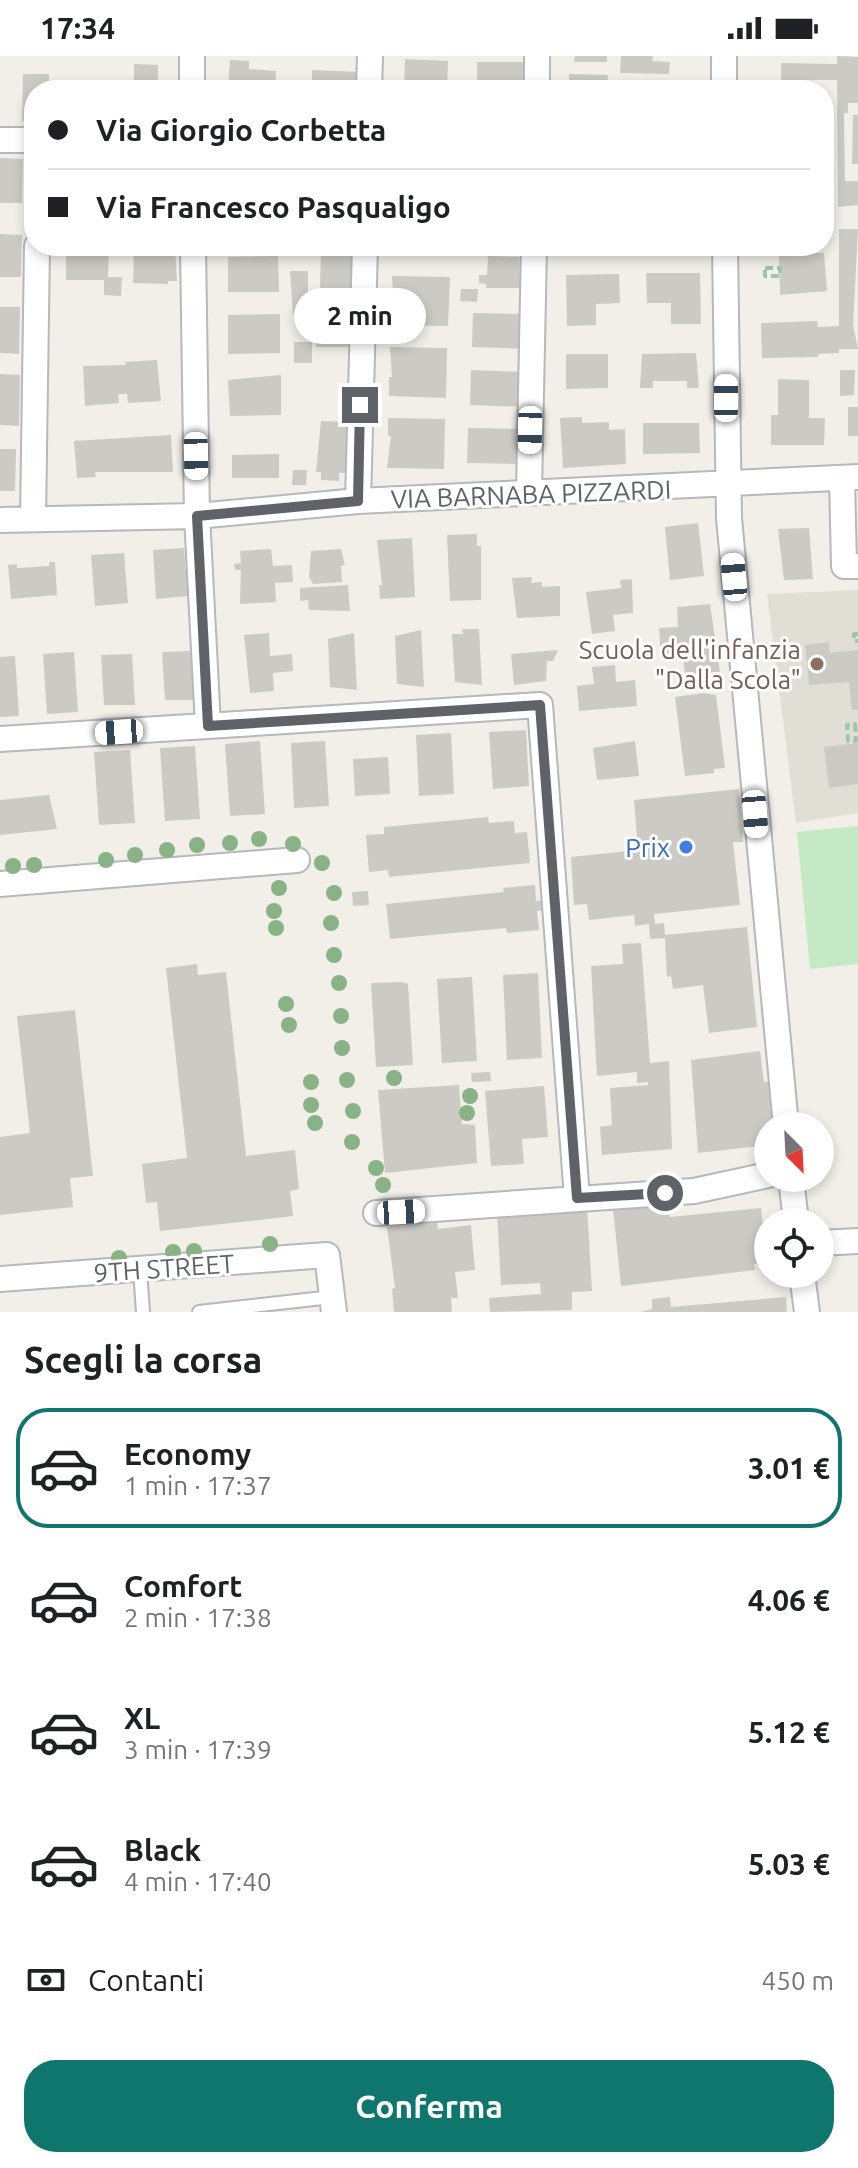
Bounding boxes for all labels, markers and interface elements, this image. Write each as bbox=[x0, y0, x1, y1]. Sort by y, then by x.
text: 17:34 bbox=[40, 11, 115, 45]
text: Via Giorgio Corbetta bbox=[96, 113, 386, 147]
text: Via Francesco Pasqualigo bbox=[96, 190, 451, 224]
callout: 2 min bbox=[294, 289, 426, 345]
text: 2 min bbox=[327, 301, 393, 330]
car bbox=[714, 374, 738, 422]
route end bbox=[342, 387, 378, 423]
car bbox=[518, 406, 542, 454]
car bbox=[184, 432, 208, 480]
street label: VIA BARNABA PIZZARDI bbox=[390, 475, 672, 513]
car bbox=[720, 552, 748, 602]
place label: Scuola dell'infanzia "Dalla Scola" bbox=[579, 635, 801, 694]
marker: Scuola dell'infanzia "Dalla Scola" bbox=[808, 655, 826, 673]
car bbox=[94, 718, 144, 746]
car bbox=[741, 789, 769, 839]
place label: Prix bbox=[625, 833, 670, 862]
marker: Prix bbox=[677, 838, 695, 856]
north arrow bbox=[754, 1112, 834, 1192]
map controls bbox=[754, 1112, 834, 1288]
route start bbox=[647, 1175, 683, 1211]
car bbox=[376, 1199, 426, 1225]
button: locate bbox=[754, 1208, 834, 1288]
street label: 9TH STREET bbox=[93, 1249, 235, 1287]
text: Scegli la corsa bbox=[24, 1339, 262, 1380]
icon: car bbox=[28, 1432, 100, 1504]
text: Economy bbox=[124, 1437, 251, 1471]
text: 3.01 € bbox=[748, 1451, 830, 1485]
text: 1 min · 17:37 bbox=[124, 1471, 272, 1500]
icon: car bbox=[28, 1564, 100, 1636]
text: Comfort bbox=[124, 1569, 242, 1603]
text: 4.06 € bbox=[748, 1583, 830, 1617]
text: 2 min · 17:38 bbox=[124, 1603, 272, 1632]
icon: car bbox=[28, 1696, 100, 1768]
text: XL bbox=[124, 1701, 160, 1735]
text: 5.12 € bbox=[748, 1715, 830, 1749]
text: 3 min · 17:39 bbox=[124, 1735, 272, 1764]
icon: car bbox=[28, 1828, 100, 1900]
text: Black bbox=[124, 1833, 201, 1867]
text: 5.03 € bbox=[748, 1847, 830, 1881]
text: 4 min · 17:40 bbox=[124, 1867, 272, 1896]
icon: cash bbox=[24, 1958, 68, 2002]
text: Contanti bbox=[88, 1963, 204, 1997]
text: 450 m bbox=[762, 1966, 834, 1995]
button: Conferma bbox=[24, 2060, 834, 2152]

